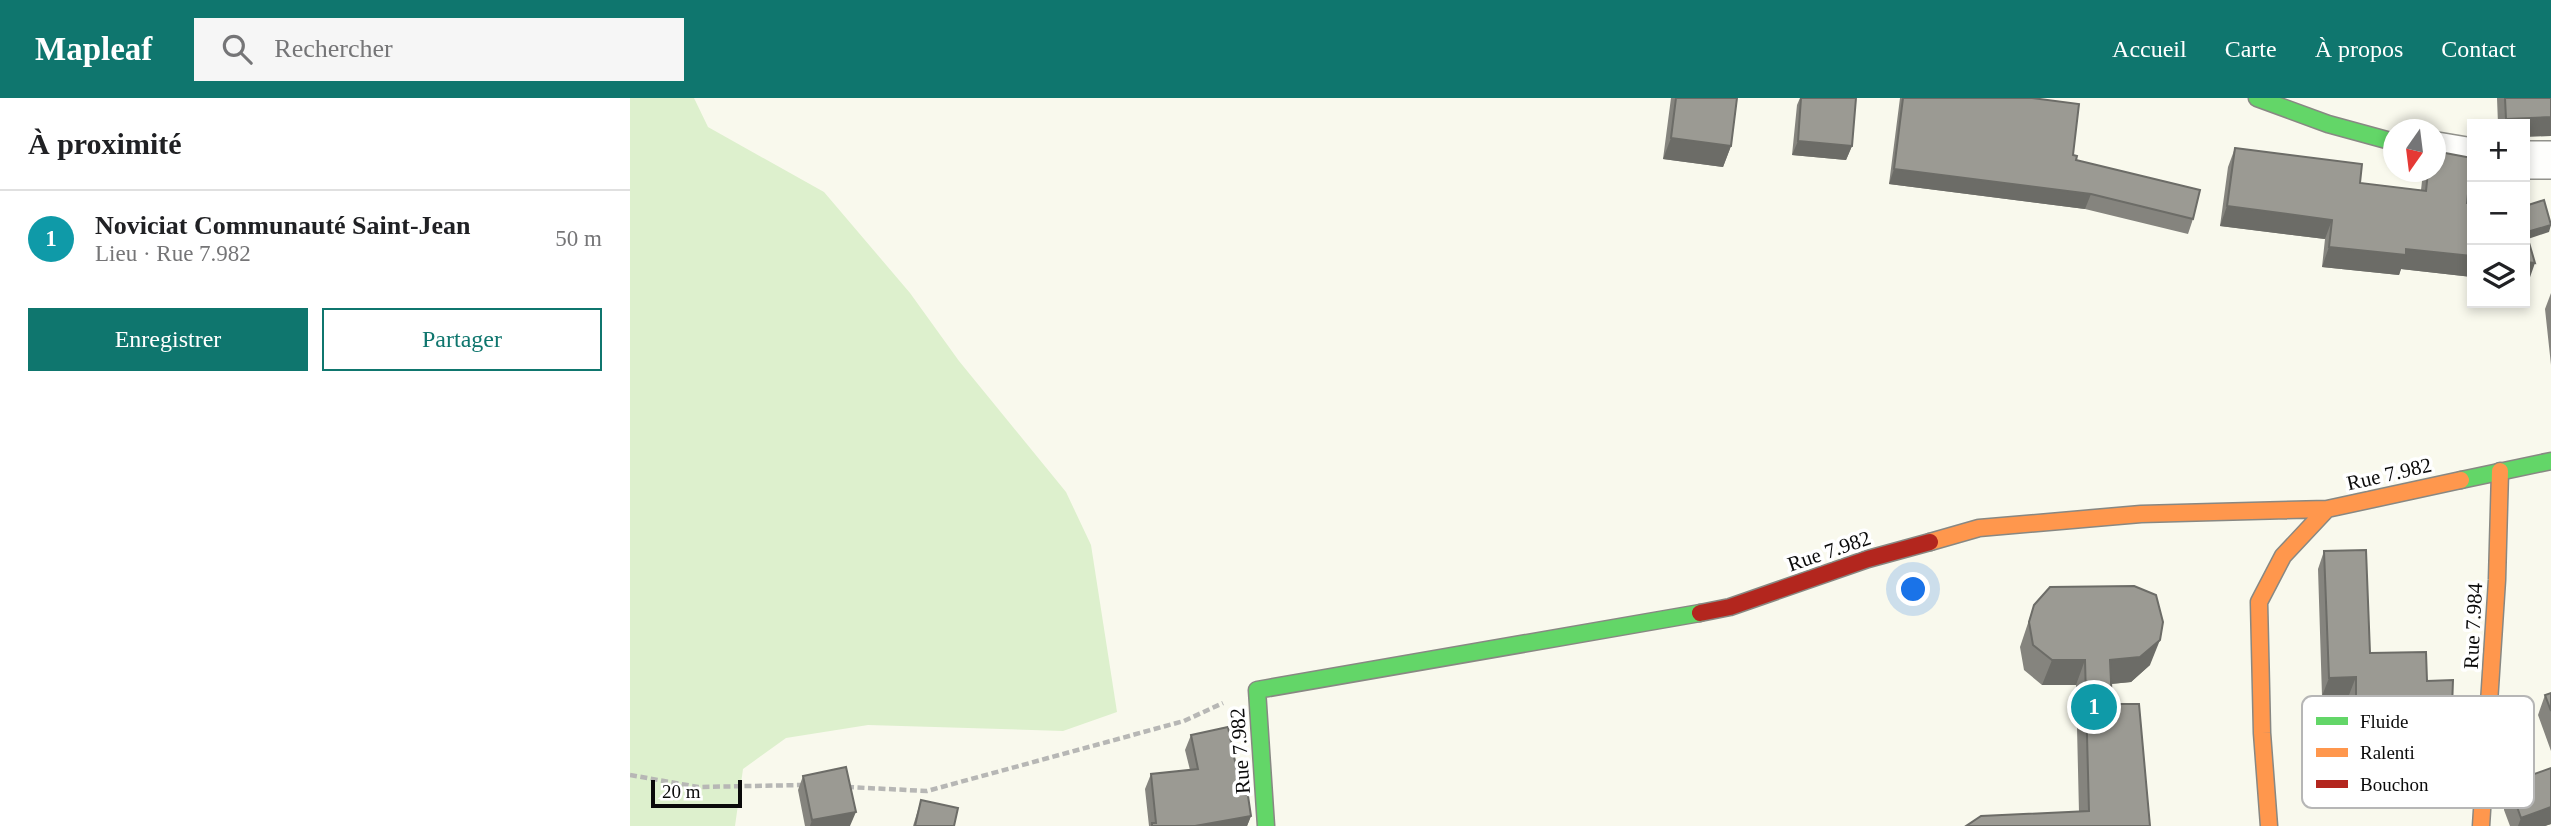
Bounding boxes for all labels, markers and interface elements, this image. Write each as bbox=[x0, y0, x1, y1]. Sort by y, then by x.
search box bbox=[194, 18, 684, 81]
icon: search bbox=[218, 30, 256, 68]
text: Mapleaf bbox=[35, 31, 152, 67]
text: Rechercher bbox=[274, 34, 393, 63]
text: Accueil bbox=[2112, 36, 2187, 62]
text: Carte bbox=[2225, 36, 2277, 62]
text: À propos bbox=[2315, 36, 2403, 62]
text: Contact bbox=[2441, 36, 2516, 62]
north arrow bbox=[2383, 119, 2446, 182]
map controls bbox=[2467, 119, 2530, 308]
button: + bbox=[2467, 119, 2530, 182]
text: À proximité bbox=[28, 127, 182, 160]
button: − bbox=[2467, 182, 2530, 245]
text: Noviciat Communauté Saint-Jean bbox=[95, 211, 471, 240]
text: 1 bbox=[45, 226, 57, 251]
text: 50 m bbox=[555, 226, 602, 251]
text: Lieu · Rue 7.982 bbox=[95, 241, 251, 266]
button: layers bbox=[2467, 245, 2530, 308]
button: Enregistrer bbox=[28, 308, 308, 371]
button: Partager bbox=[322, 308, 602, 371]
street label: Rue 7.982 bbox=[2344, 453, 2434, 495]
street label: Rue 7.982 bbox=[1784, 526, 1874, 576]
your location bbox=[1896, 572, 1930, 606]
street label: Rue 7.984 bbox=[2459, 582, 2487, 670]
pin: 1 bbox=[2071, 681, 2117, 733]
legend bbox=[2302, 696, 2534, 808]
street label: Rue 7.982 bbox=[1225, 707, 1255, 795]
text: Fluide bbox=[2360, 711, 2409, 732]
text: Ralenti bbox=[2360, 742, 2415, 763]
text: Bouchon bbox=[2360, 774, 2429, 795]
scale bar bbox=[651, 777, 742, 809]
text: 20 m bbox=[662, 781, 701, 802]

